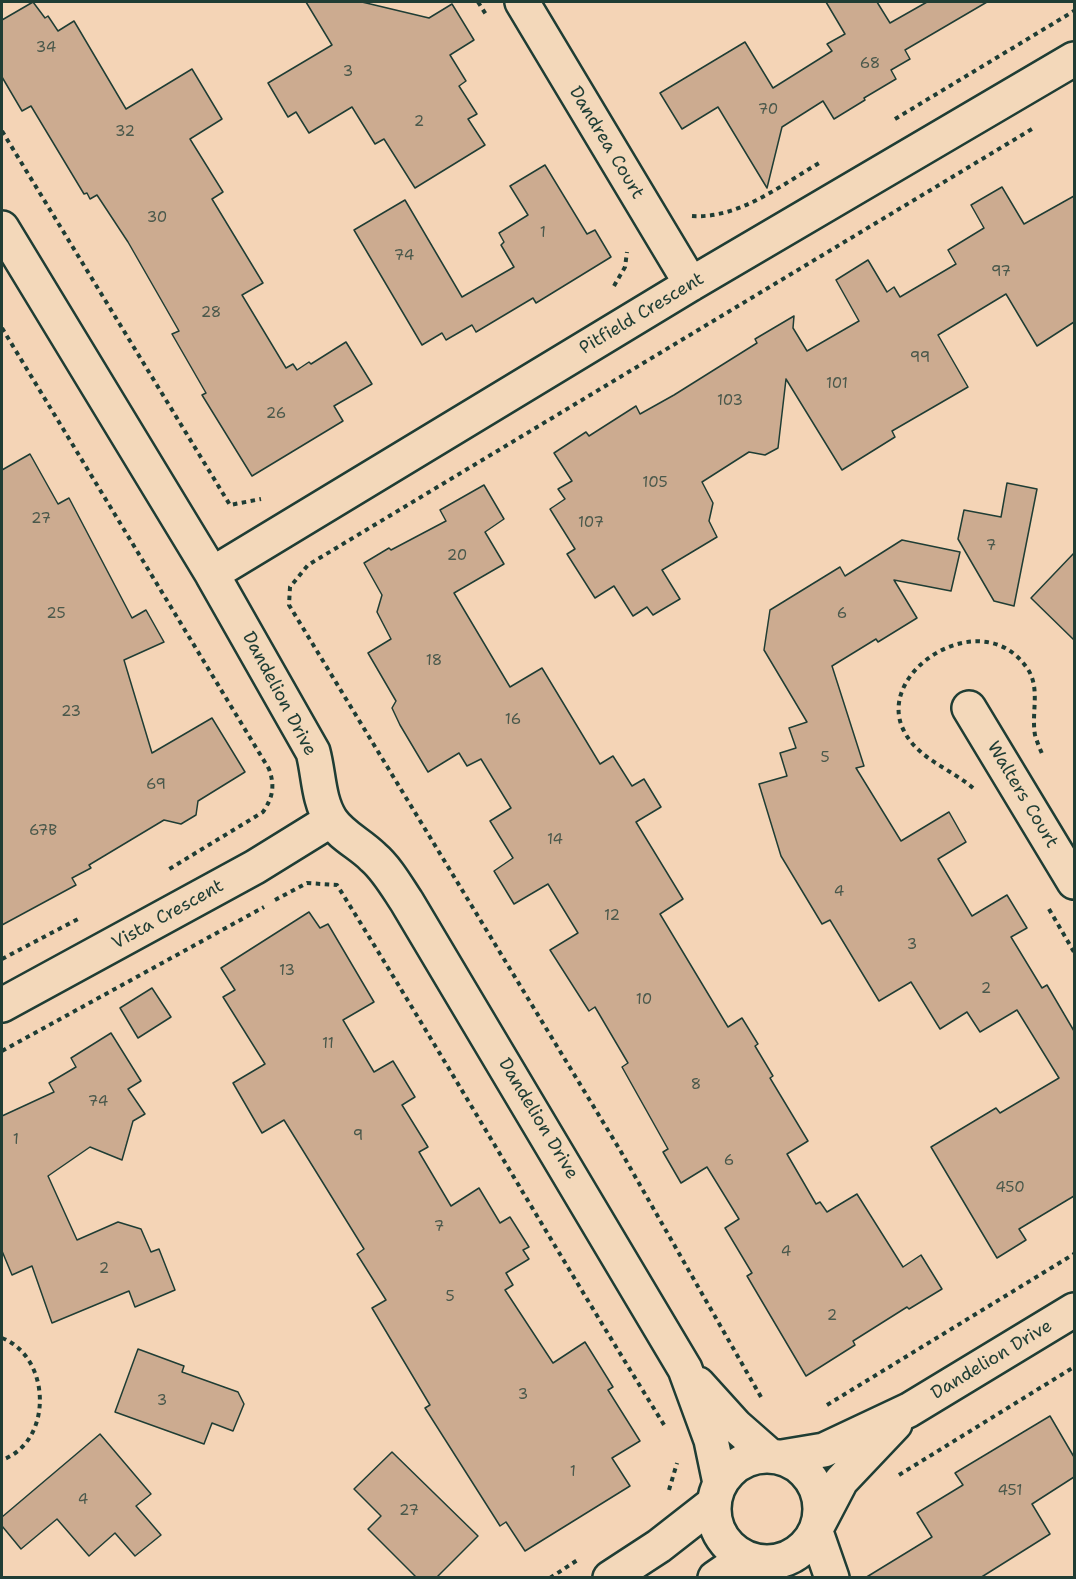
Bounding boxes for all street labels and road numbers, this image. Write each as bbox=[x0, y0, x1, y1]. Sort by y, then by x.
street label: Dandrea Court bbox=[564, 83, 648, 203]
street label: Pitfield Crescent bbox=[576, 268, 708, 360]
street label: Dandelion Drive bbox=[237, 628, 321, 760]
street label: Walters Court bbox=[982, 738, 1062, 852]
street label: Vista Crescent bbox=[108, 875, 228, 955]
street label: Dandelion Drive bbox=[493, 1055, 583, 1183]
street label: Dandelion Drive bbox=[928, 1315, 1056, 1405]

